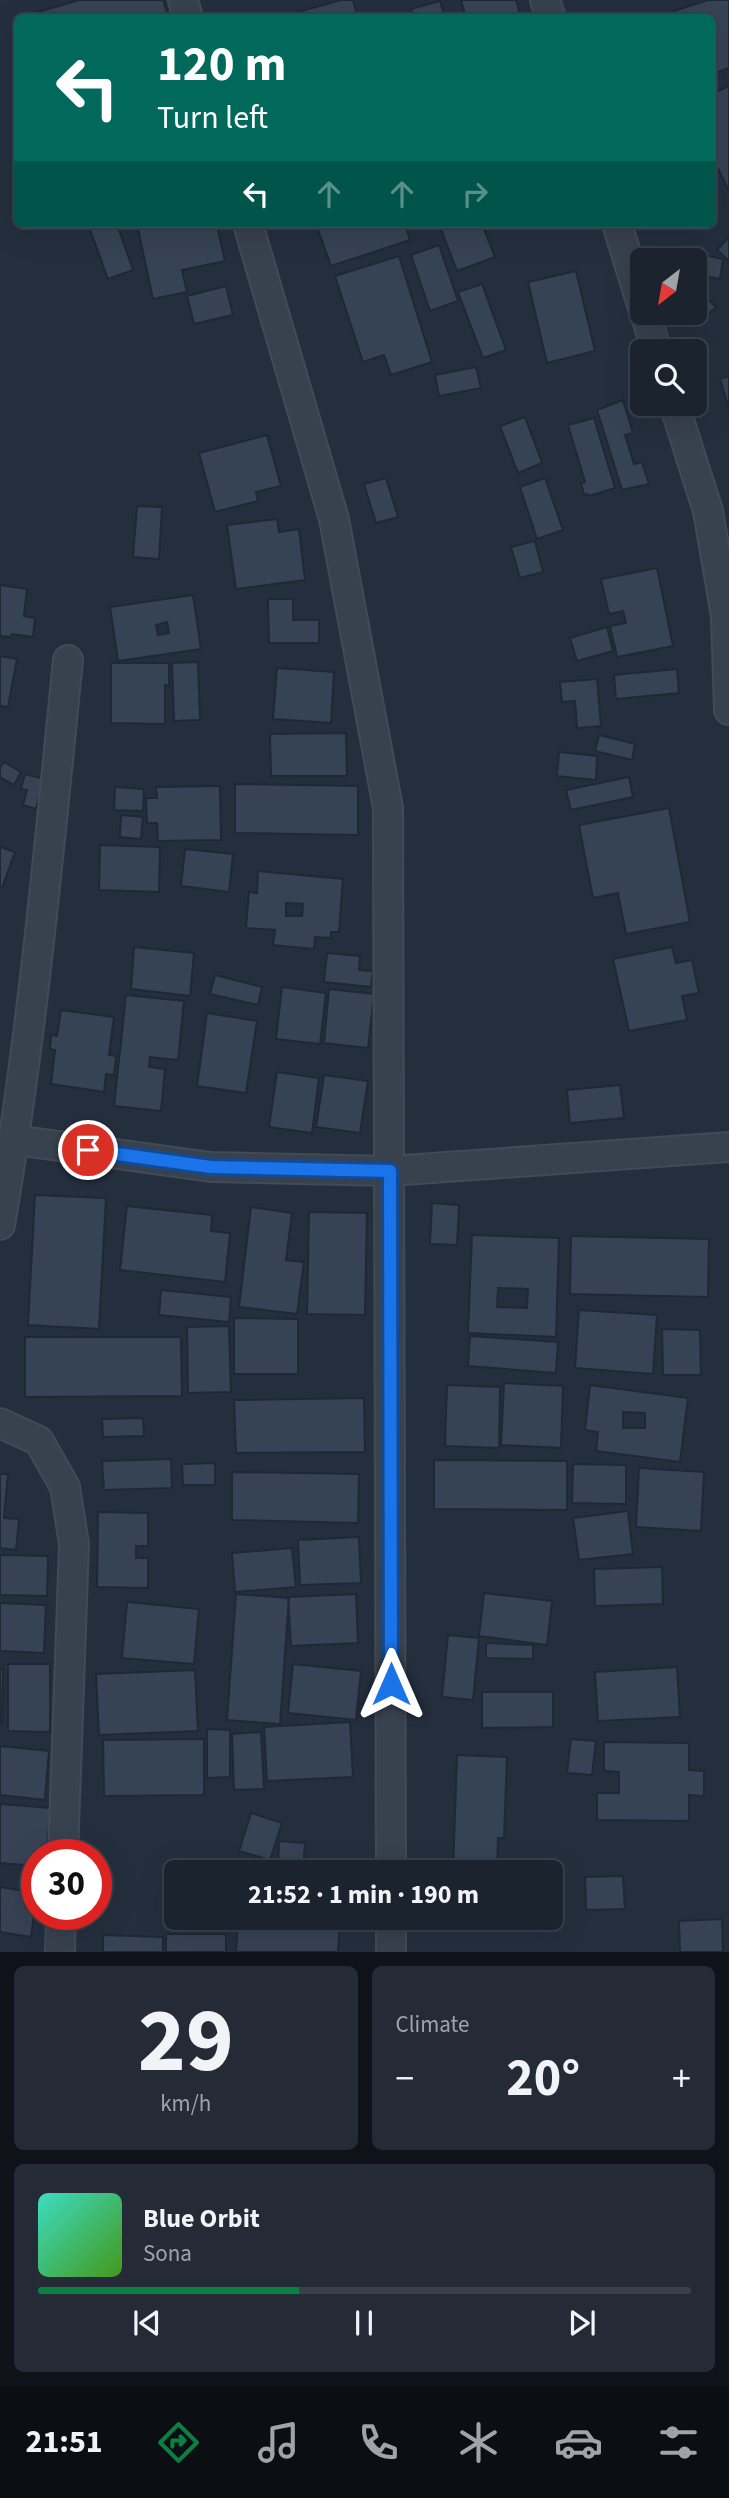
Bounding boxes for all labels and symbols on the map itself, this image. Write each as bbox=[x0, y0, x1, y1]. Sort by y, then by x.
north arrow bbox=[630, 248, 707, 326]
pin bbox=[58, 1120, 118, 1180]
position arrow bbox=[354, 1647, 428, 1721]
speed limit sign: 30 bbox=[21, 1839, 112, 1930]

